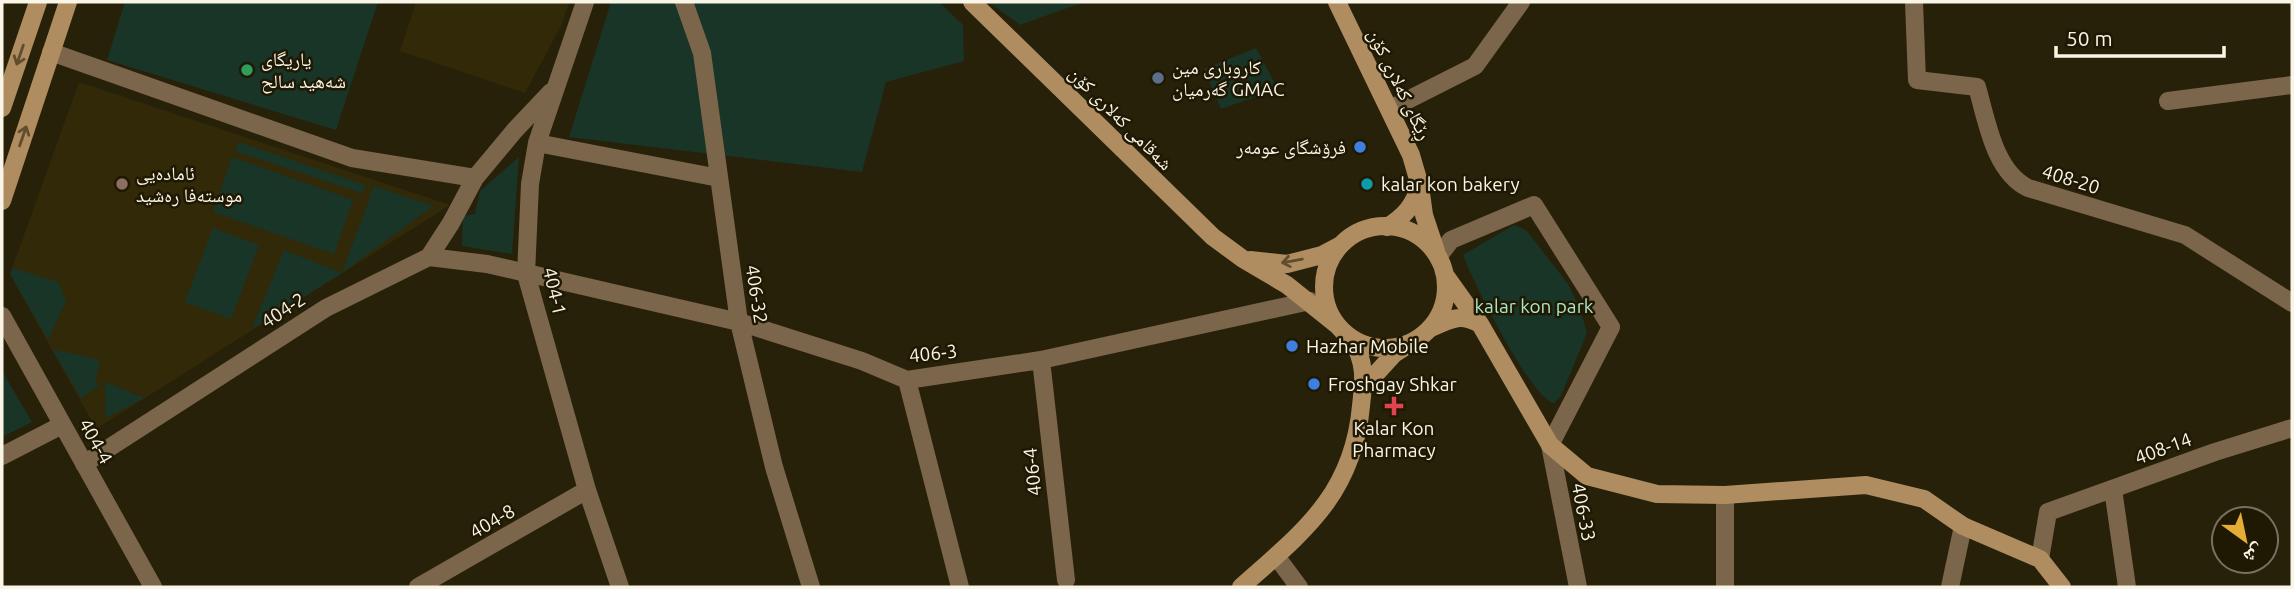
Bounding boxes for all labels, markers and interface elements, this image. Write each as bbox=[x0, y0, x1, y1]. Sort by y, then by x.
scale bar bbox=[2056, 14, 2224, 58]
street label: ڕێگای کەلاری کۆن bbox=[1360, 25, 1436, 145]
text: 50 m bbox=[2066, 26, 2113, 50]
one-way arrow bbox=[13, 43, 25, 65]
place label: یاریگای شەهید سالح bbox=[261, 48, 346, 94]
place label: کاروباری مین گەرمیان GMAC bbox=[1172, 56, 1285, 101]
marker: یاریگای شەهید سالح bbox=[239, 62, 255, 78]
street label: شەقامی کەلاری کۆن bbox=[1064, 62, 1177, 175]
marker: کاروباری مین گەرمیان GMAC bbox=[1150, 70, 1166, 86]
one-way arrow bbox=[18, 125, 30, 147]
place label: فرۆشگای عومەر bbox=[1235, 136, 1346, 159]
marker: فرۆشگای عومەر bbox=[1352, 139, 1368, 155]
street label: 408-20 bbox=[2040, 160, 2102, 198]
place label: ئامادەیی موستەفا رەشید bbox=[136, 162, 242, 207]
place label: kalar kon bakery bbox=[1381, 173, 1520, 195]
marker: ئامادەیی موستەفا رەشید bbox=[114, 176, 130, 192]
marker: kalar kon bakery bbox=[1359, 176, 1375, 192]
one-way arrow bbox=[1282, 255, 1304, 268]
street label: 406-32 bbox=[742, 263, 772, 325]
street label: 404-1 bbox=[539, 265, 571, 317]
street label: 404-2 bbox=[257, 288, 309, 332]
park label: kalar kon park bbox=[1475, 295, 1594, 317]
place label: Hazhar Mobile bbox=[1306, 335, 1429, 357]
marker: Hazhar Mobile bbox=[1284, 338, 1300, 354]
street label: 406-3 bbox=[908, 340, 958, 366]
place label: Froshgay Shkar bbox=[1328, 373, 1457, 395]
marker: Froshgay Shkar bbox=[1306, 376, 1322, 392]
marker: Kalar Kon Pharmacy bbox=[1386, 398, 1402, 414]
street label: 404-4 bbox=[75, 415, 117, 467]
place label: Kalar Kon Pharmacy bbox=[1352, 417, 1436, 461]
street label: 408-14 bbox=[2131, 428, 2195, 468]
street label: 406-4 bbox=[1019, 447, 1045, 497]
street label: 406-33 bbox=[1568, 481, 1600, 543]
street label: 404-8 bbox=[466, 499, 518, 543]
north arrow bbox=[2210, 505, 2280, 575]
text: ش bbox=[2239, 539, 2269, 569]

